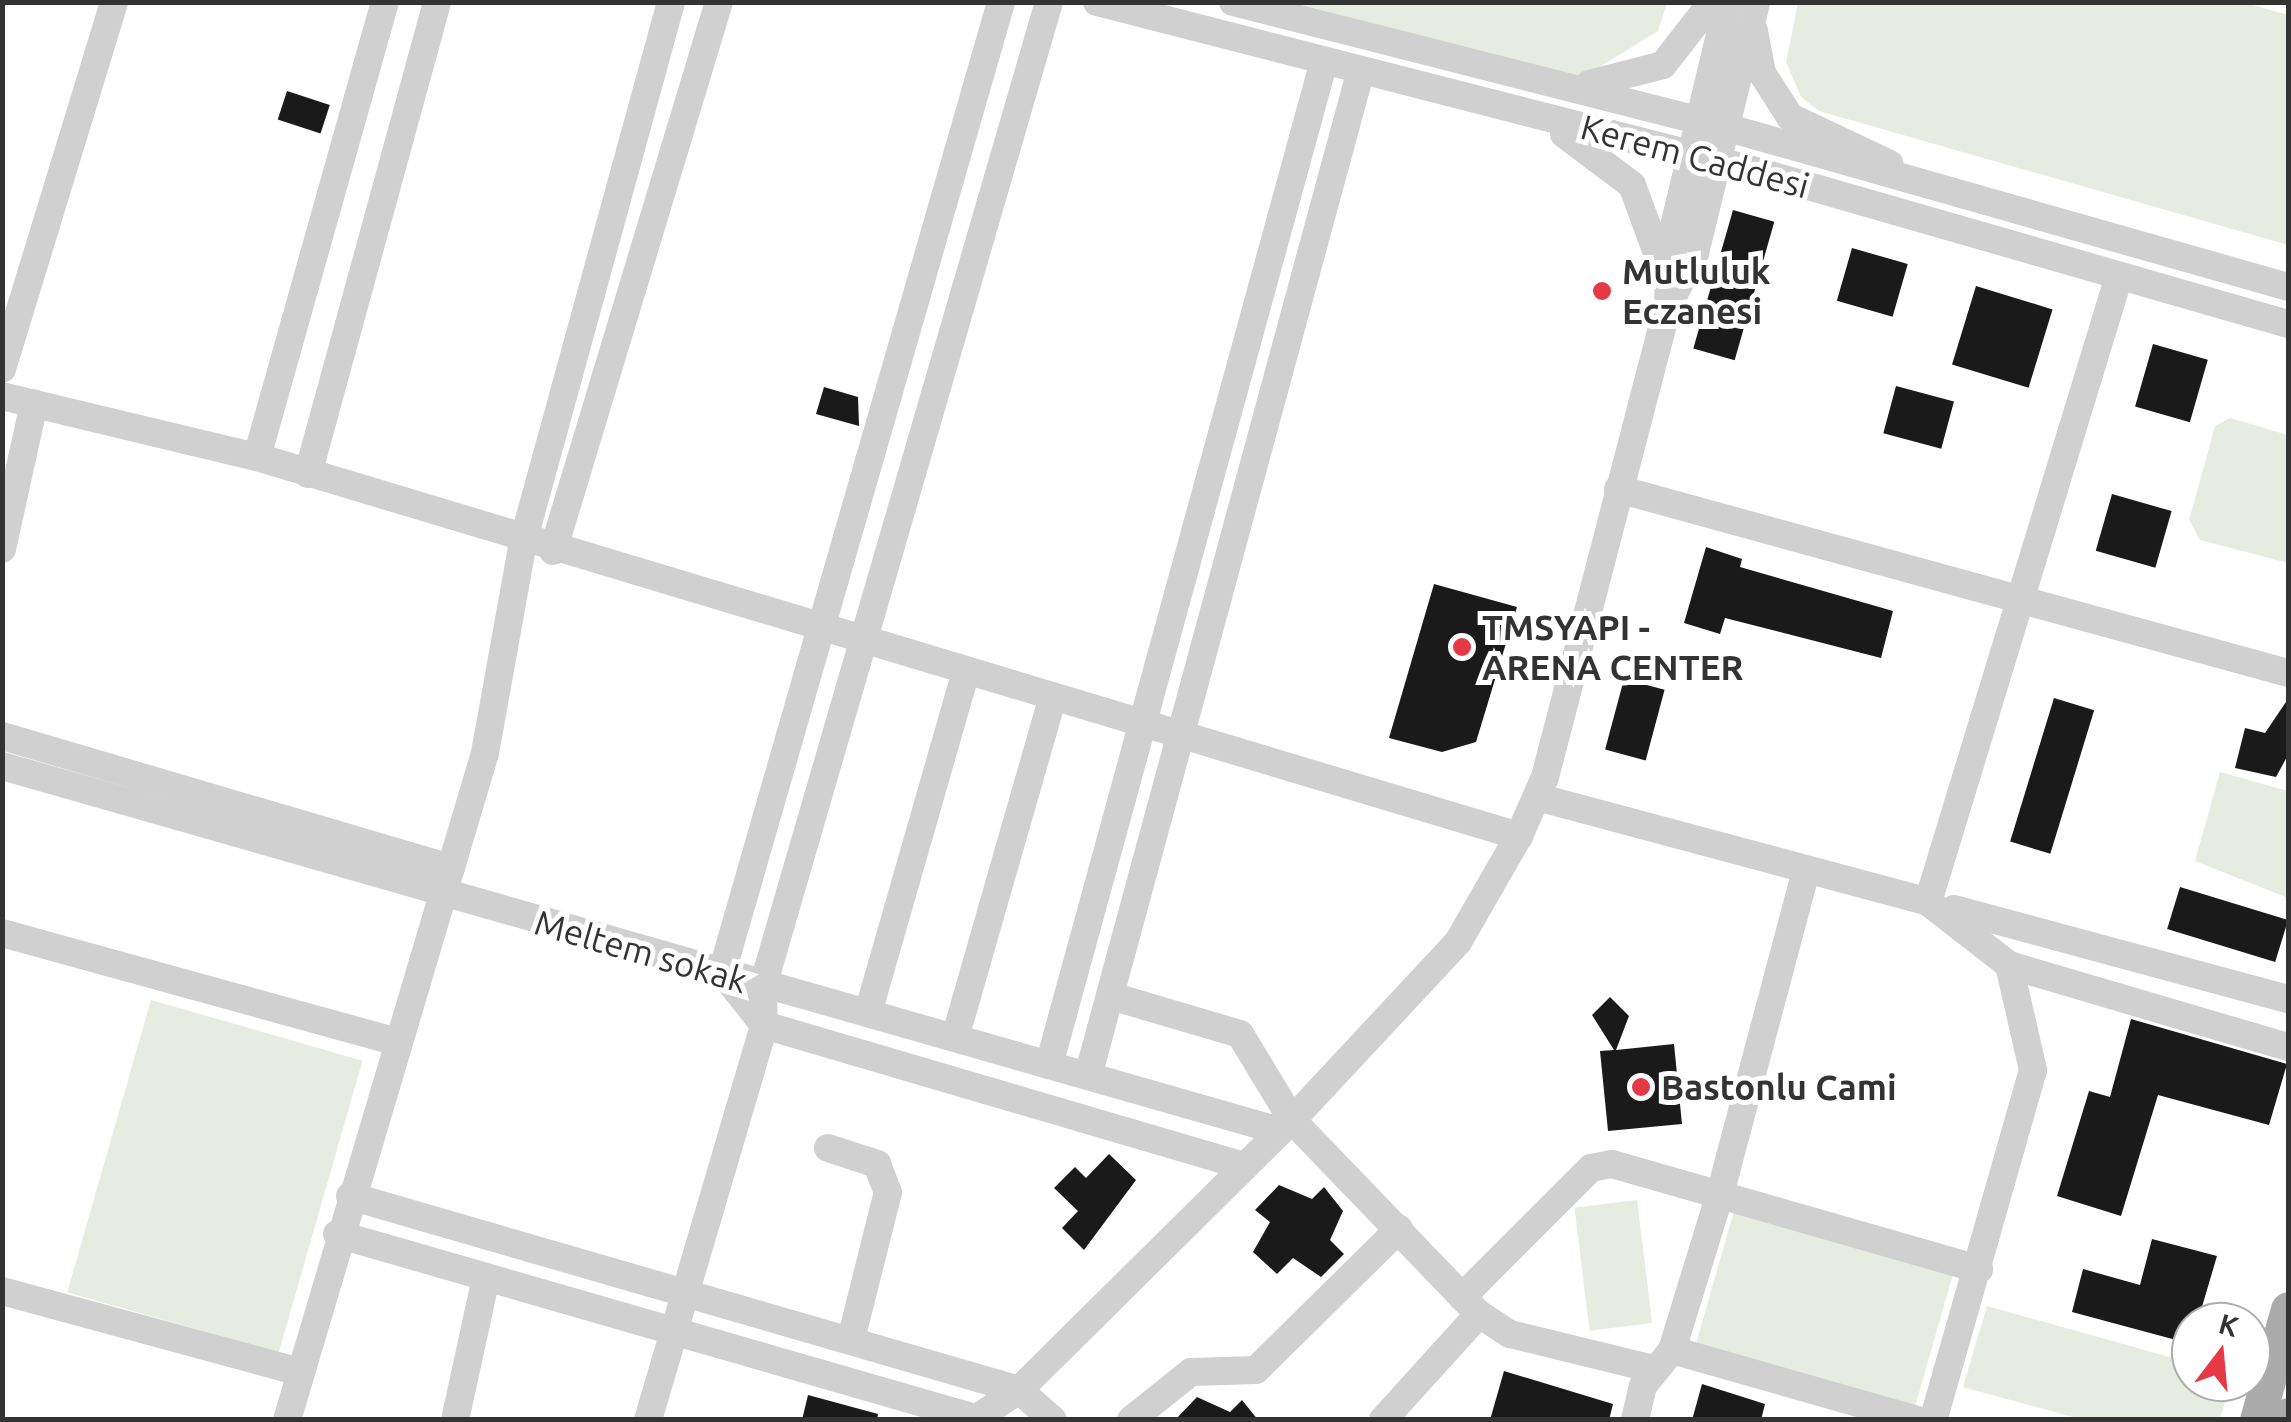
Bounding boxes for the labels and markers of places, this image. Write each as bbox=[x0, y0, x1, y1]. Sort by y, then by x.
place label: Mutluluk Eczanesi bbox=[1622, 250, 1771, 332]
marker: Mutluluk Eczanesi bbox=[1591, 280, 1613, 302]
place label: TMSYAPI - ARENA CENTER bbox=[1482, 606, 1743, 688]
marker: TMSYAPI - ARENA CENTER bbox=[1451, 636, 1473, 658]
place label: Bastonlu Cami bbox=[1661, 1066, 1897, 1108]
marker: Bastonlu Cami bbox=[1630, 1076, 1652, 1098]

